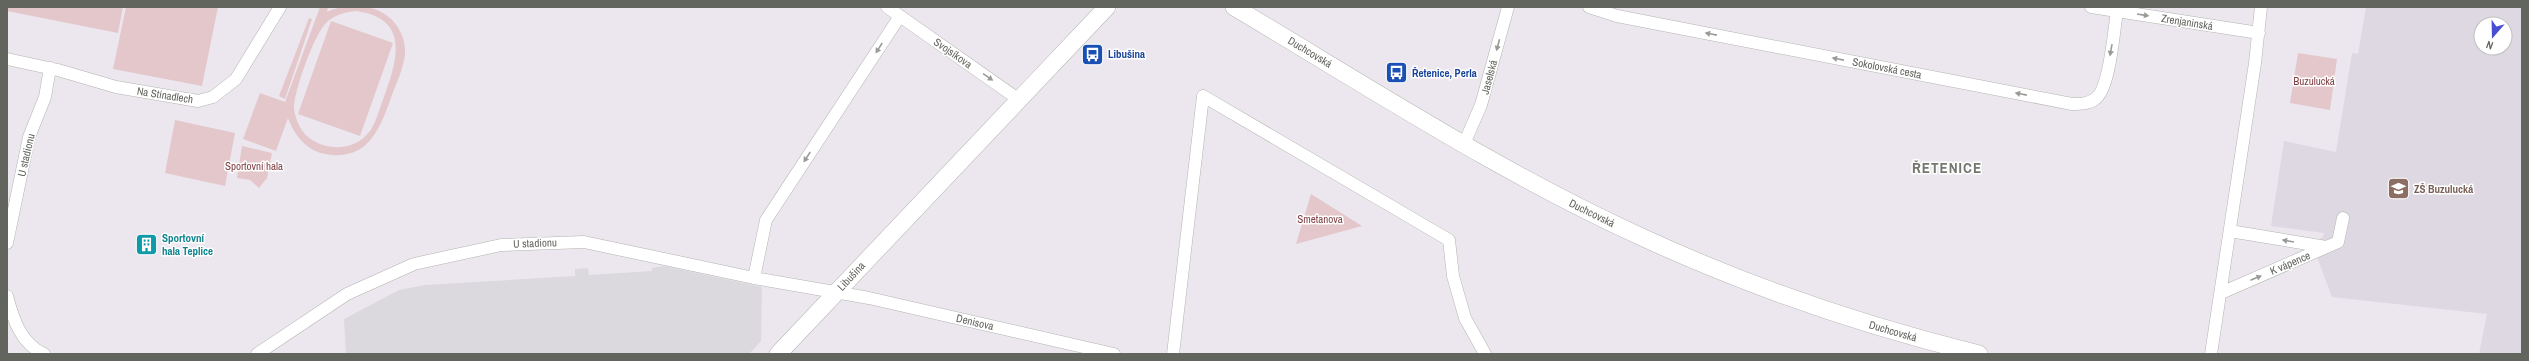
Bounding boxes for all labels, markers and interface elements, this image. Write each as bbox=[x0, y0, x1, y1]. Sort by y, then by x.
street label: Zrenjaninská bbox=[2160, 11, 2214, 33]
one-way arrow bbox=[2137, 12, 2149, 18]
north arrow bbox=[2473, 16, 2513, 56]
one-way arrow bbox=[1705, 30, 1717, 36]
street label: Duchcovská bbox=[1285, 33, 1335, 71]
street label: Svojsíkova bbox=[931, 35, 975, 71]
one-way arrow bbox=[1494, 38, 1500, 51]
text: N bbox=[2484, 38, 2495, 53]
bus stop icon: Libušina bbox=[1079, 41, 1105, 67]
one-way arrow bbox=[875, 42, 882, 54]
one-way arrow bbox=[2107, 43, 2113, 56]
place label: Libušina bbox=[1108, 47, 1145, 61]
street label: Sokolovská cesta bbox=[1851, 54, 1923, 82]
one-way arrow bbox=[1832, 55, 1844, 61]
street label: Jaselská bbox=[1478, 58, 1500, 96]
bus stop icon: Řetenice, Perla bbox=[1383, 60, 1409, 86]
place label: Řetenice, Perla bbox=[1412, 66, 1477, 80]
one-way arrow bbox=[983, 73, 993, 81]
park label: Buzulucká bbox=[2293, 74, 2335, 88]
street label: Na Stínadlech bbox=[136, 84, 194, 106]
one-way arrow bbox=[2015, 91, 2027, 97]
street label: U stadionu bbox=[14, 132, 38, 178]
one-way arrow bbox=[803, 152, 811, 162]
district label: ŘETENICE bbox=[1912, 157, 1982, 178]
park label: Sportovní hala bbox=[225, 159, 283, 173]
school or university icon: ZŠ Buzulucká bbox=[2386, 176, 2412, 202]
place label: ZŠ Buzulucká bbox=[2414, 182, 2473, 196]
street label: Duchcovská bbox=[1567, 196, 1617, 230]
park label: Smetanova bbox=[1297, 212, 1343, 226]
building icon: Sportovní hala Teplice bbox=[134, 231, 160, 257]
place label: Sportovní hala Teplice bbox=[162, 231, 213, 258]
street label: U stadionu bbox=[513, 235, 557, 251]
one-way arrow bbox=[2282, 238, 2294, 244]
street label: K vápence bbox=[2268, 248, 2312, 278]
street label: Libušina bbox=[834, 259, 868, 293]
one-way arrow bbox=[2251, 274, 2263, 280]
street label: Denisova bbox=[955, 311, 995, 333]
street label: Duchcovská bbox=[1867, 317, 1919, 345]

